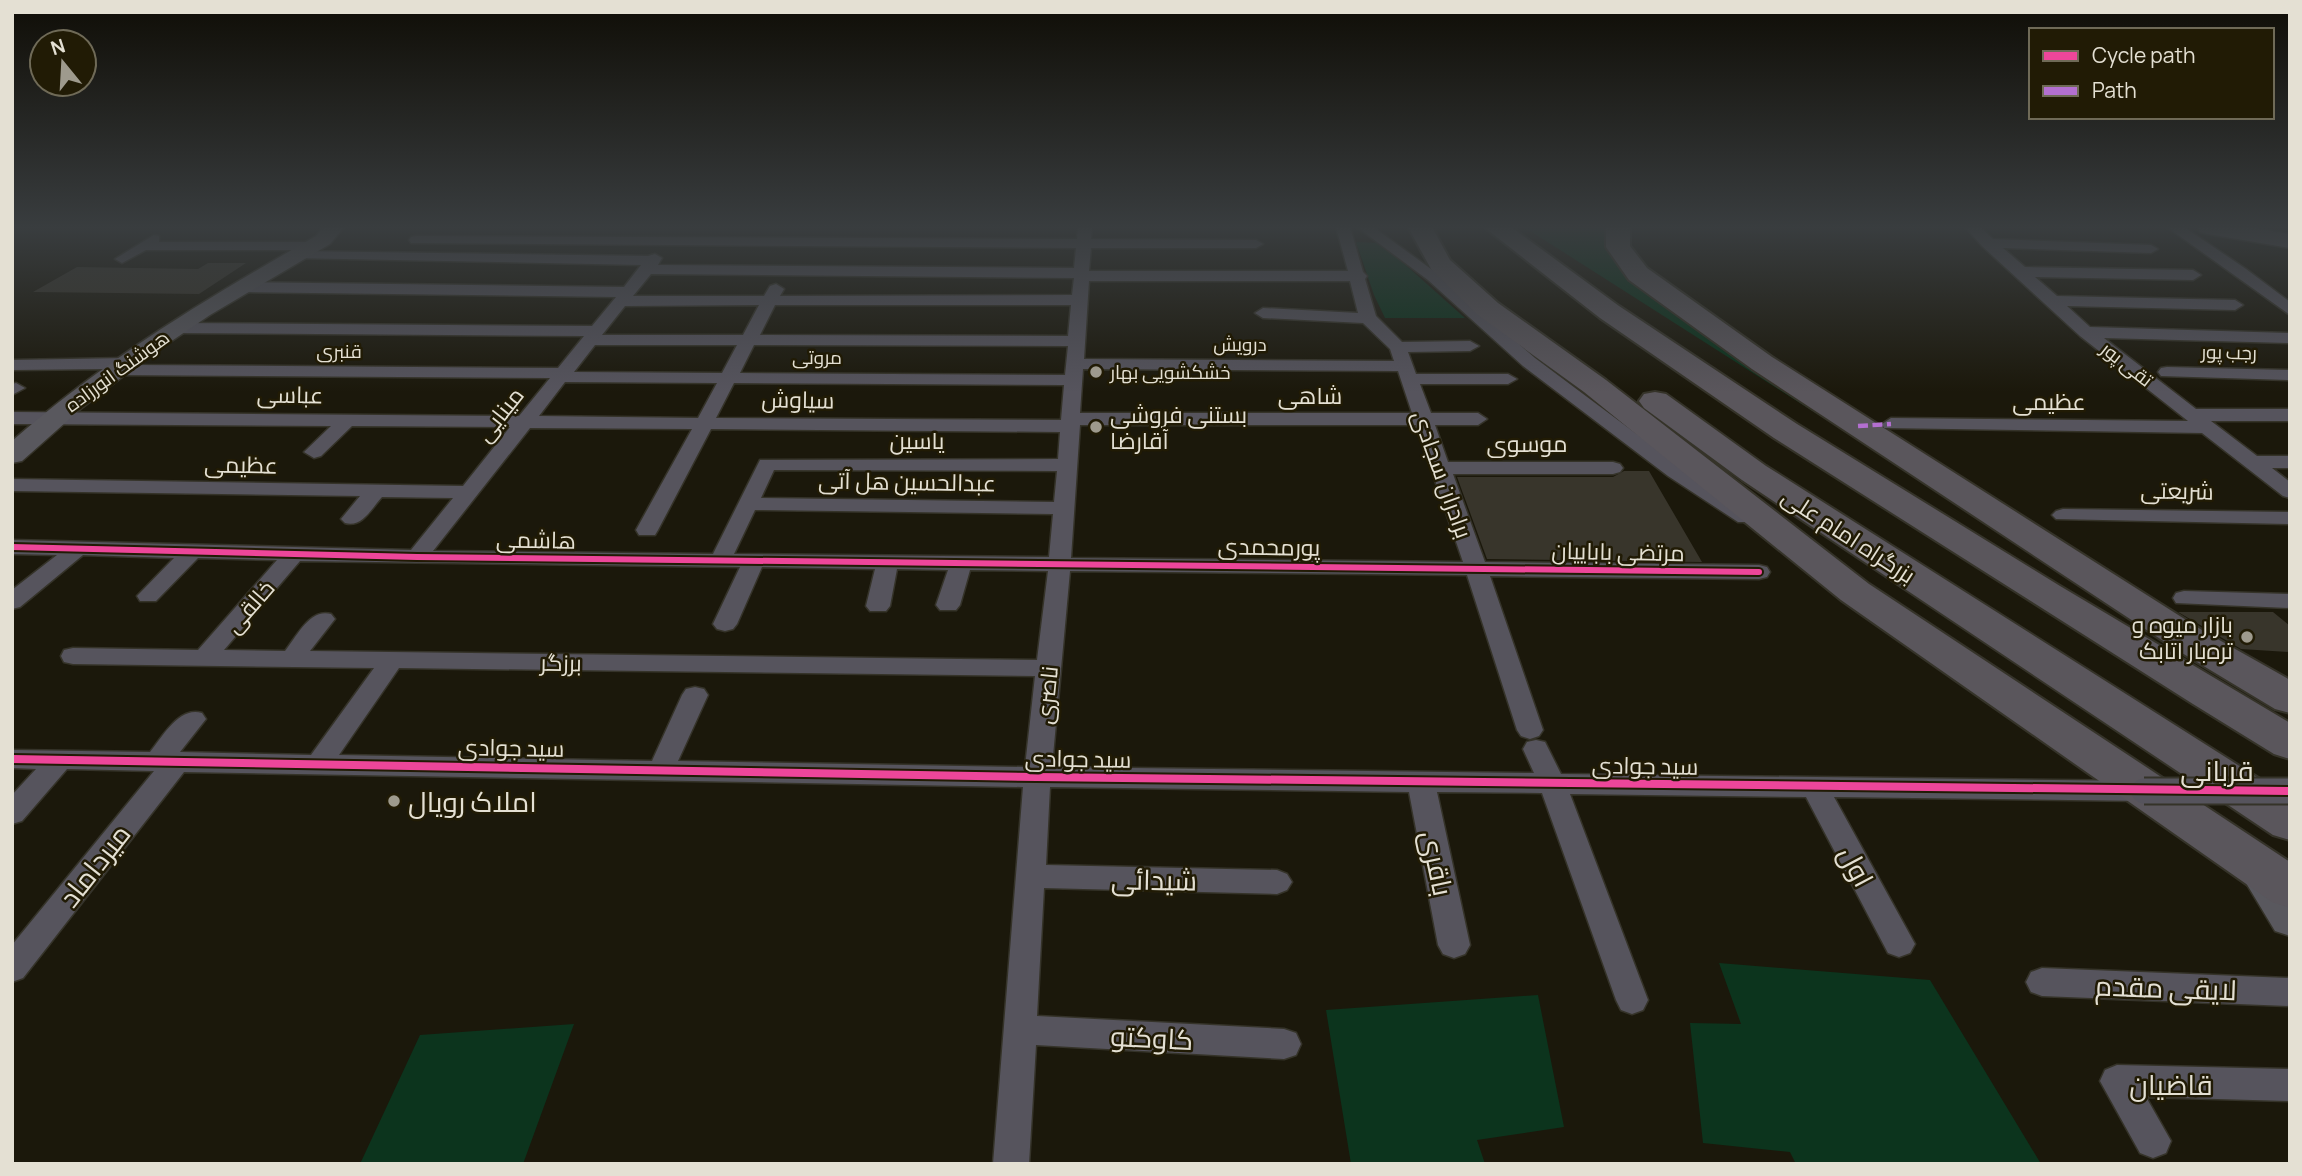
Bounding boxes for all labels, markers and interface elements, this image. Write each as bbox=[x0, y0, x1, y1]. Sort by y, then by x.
north arrow bbox=[28, 28, 98, 98]
legend bbox=[2029, 28, 2274, 119]
text: N bbox=[47, 32, 68, 61]
text: Cycle path bbox=[2092, 41, 2195, 69]
text: Path bbox=[2092, 76, 2137, 104]
street label: هوشنگ انورزاده bbox=[59, 324, 175, 418]
street label: درویش bbox=[1213, 331, 1267, 357]
street label: تقی پور bbox=[2095, 335, 2158, 392]
street label: قنبری bbox=[316, 338, 362, 364]
street label: رجب پور bbox=[2200, 338, 2257, 365]
street label: مروتی bbox=[792, 344, 842, 370]
place label: خشکشویی بهار bbox=[1109, 359, 1231, 385]
marker: خشکشویی بهار bbox=[1088, 364, 1104, 380]
street label: عباسی bbox=[256, 377, 324, 411]
street label: شاهی bbox=[1278, 379, 1342, 411]
street label: مینایی bbox=[467, 380, 531, 448]
street label: سیاوش bbox=[761, 382, 835, 416]
street label: عظیمی bbox=[2012, 385, 2086, 417]
place label: بستنی فروشی آقارضا bbox=[1110, 398, 1247, 456]
street label: برادران سجادی bbox=[1405, 406, 1481, 542]
marker: بستنی فروشی آقارضا bbox=[1088, 419, 1104, 435]
street label: یاسین bbox=[890, 424, 944, 456]
street label: موسوی bbox=[1487, 427, 1567, 459]
street label: عظیمی bbox=[204, 447, 278, 481]
street label: عبدالحسین هل آتی bbox=[818, 463, 996, 499]
street label: شریعتی bbox=[2140, 473, 2214, 507]
street label: بزرگراه امام علی bbox=[1775, 480, 1922, 591]
street label: هاشمی bbox=[496, 522, 576, 556]
street label: پورمحمدی bbox=[1217, 529, 1321, 563]
street label: مرتضی باباییان bbox=[1551, 534, 1685, 568]
street label: خالقی bbox=[217, 573, 281, 639]
place label: بازار میوه و تره‌بار اتابک bbox=[2132, 608, 2233, 666]
marker: بازار میوه و تره‌بار اتابک bbox=[2239, 629, 2255, 645]
street label: برزگر bbox=[538, 646, 582, 678]
street label: ناصری bbox=[1027, 664, 1065, 726]
street label: سید جوادی bbox=[457, 730, 565, 764]
street label: سید جوادی bbox=[1024, 741, 1132, 775]
street label: سید جوادی bbox=[1591, 748, 1699, 782]
street label: قربانی bbox=[2180, 751, 2254, 789]
place label: املاک رویال bbox=[408, 782, 537, 820]
marker: املاک رویال bbox=[386, 793, 402, 809]
street label: میرداماد bbox=[50, 816, 138, 914]
street label: باقری bbox=[1413, 827, 1463, 899]
street label: اول bbox=[1830, 839, 1884, 893]
street label: شیدائی bbox=[1111, 859, 1197, 899]
street label: لایقی مقدم bbox=[2094, 966, 2238, 1010]
street label: کاوکتو bbox=[1110, 1016, 1194, 1058]
street label: قاضیان bbox=[2129, 1065, 2213, 1103]

